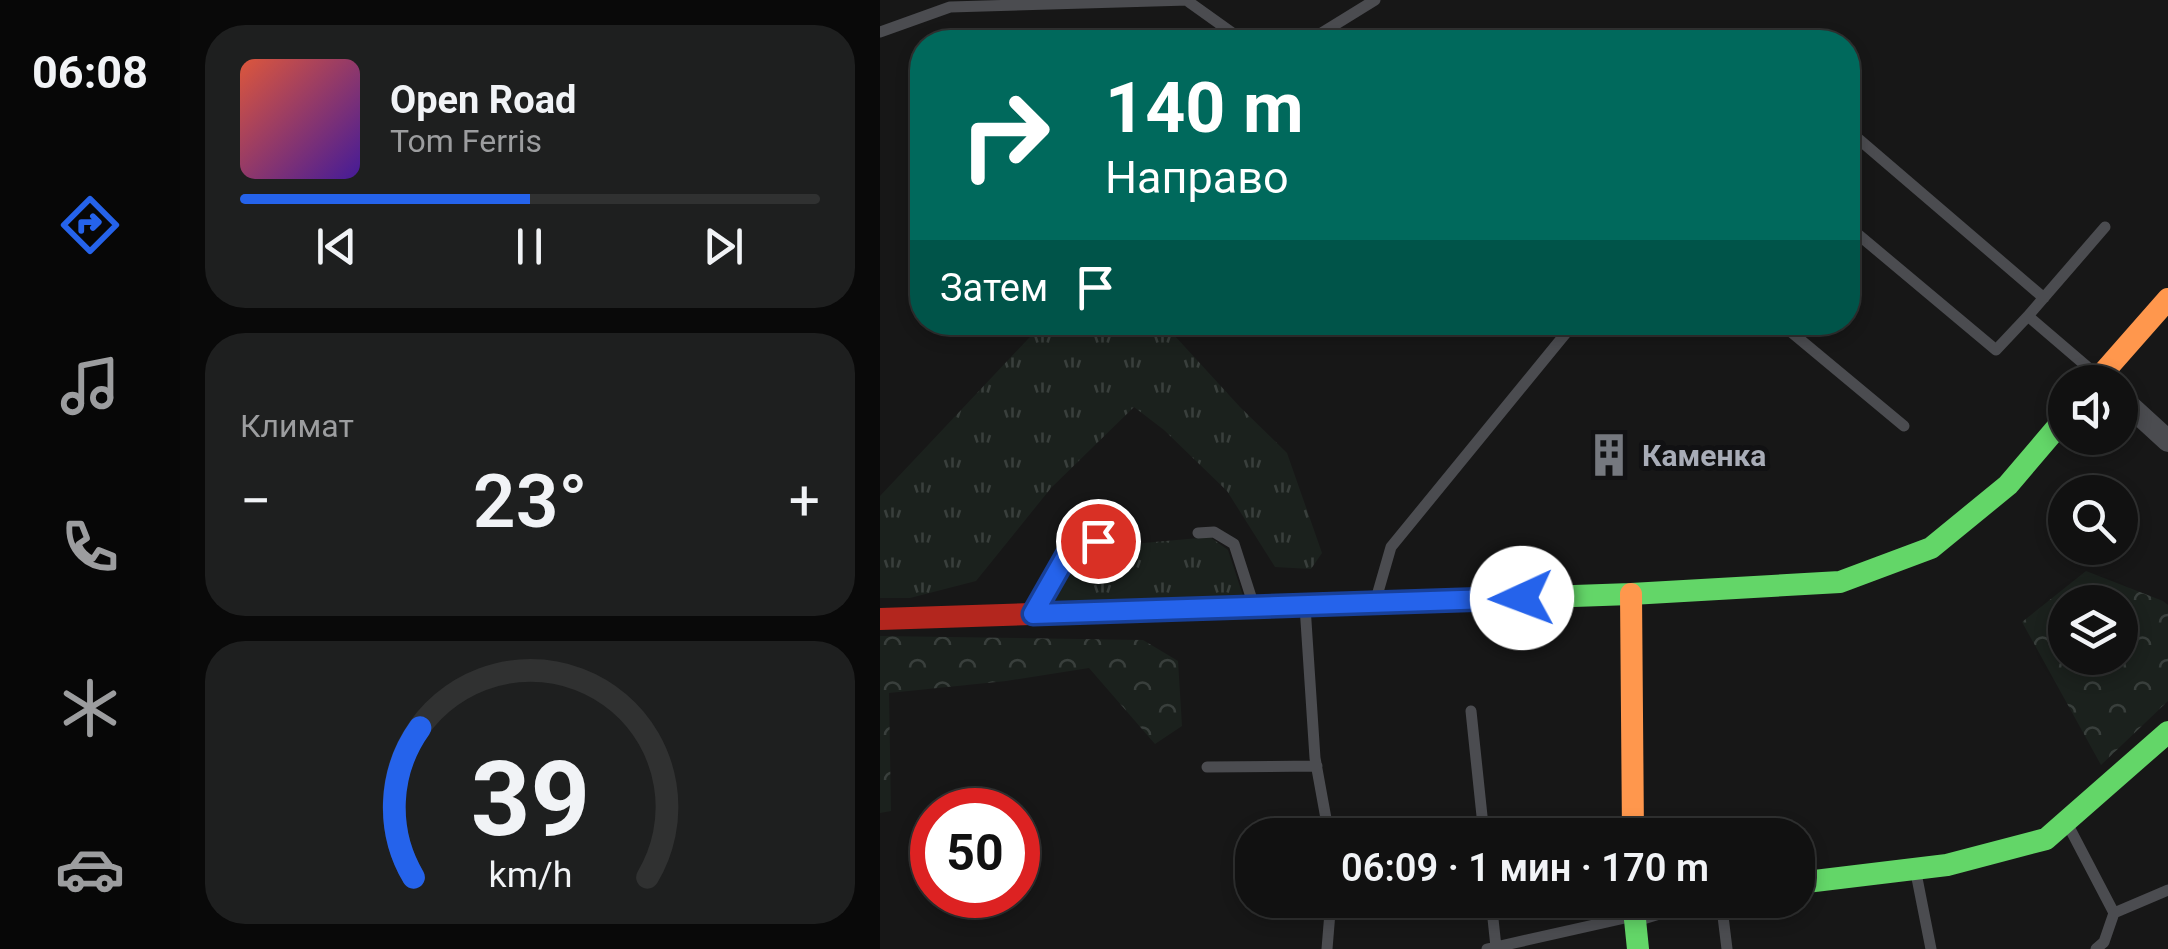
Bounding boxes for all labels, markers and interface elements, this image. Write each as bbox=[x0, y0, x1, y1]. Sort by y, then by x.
text: 06:08 bbox=[32, 46, 148, 99]
text: 140 m bbox=[1105, 67, 1304, 149]
icon: right bbox=[940, 70, 1070, 200]
text: Open Road bbox=[390, 78, 576, 122]
text: Tom Ferris bbox=[390, 122, 542, 160]
text: Направо bbox=[1105, 151, 1289, 204]
icon: directions bbox=[55, 190, 125, 260]
icon: previous bbox=[309, 219, 364, 274]
icon: pause bbox=[502, 219, 557, 274]
icon: next bbox=[696, 219, 751, 274]
icon: arrive bbox=[1068, 260, 1123, 315]
text: Затем bbox=[940, 266, 1048, 310]
icon: music bbox=[55, 351, 125, 421]
map controls bbox=[2048, 365, 2138, 675]
button: sound bbox=[2048, 365, 2138, 455]
text: Климат bbox=[240, 407, 354, 445]
building icon: Каменка bbox=[1585, 431, 1633, 479]
place label: Каменка bbox=[1642, 438, 1766, 473]
text: 23° bbox=[473, 457, 587, 545]
text: − bbox=[240, 469, 271, 533]
text: + bbox=[789, 469, 820, 533]
button: search bbox=[2048, 475, 2138, 565]
pin bbox=[1056, 499, 1141, 584]
icon: phone bbox=[55, 512, 125, 582]
icon: arrive bbox=[1071, 514, 1126, 569]
position arrow bbox=[1470, 546, 1574, 650]
button: layers bbox=[2048, 585, 2138, 675]
icon: climate bbox=[55, 673, 125, 743]
text: 39 bbox=[470, 739, 590, 860]
speed limit sign: 50 bbox=[910, 788, 1040, 918]
icon: car bbox=[55, 834, 125, 904]
text: 06:09 · 1 мин · 170 m bbox=[1341, 846, 1709, 890]
text: km/h bbox=[488, 854, 572, 896]

